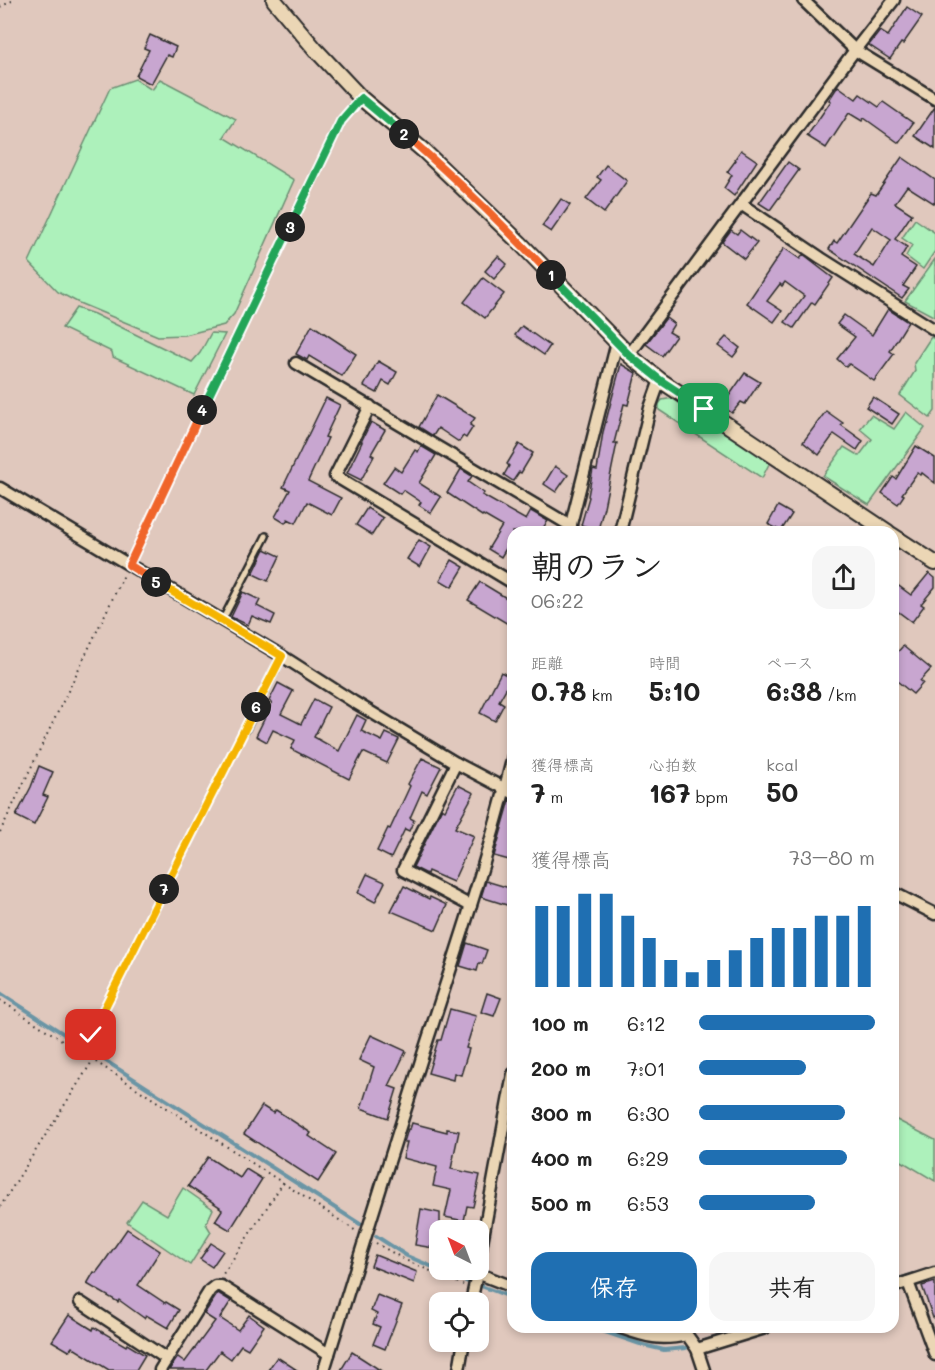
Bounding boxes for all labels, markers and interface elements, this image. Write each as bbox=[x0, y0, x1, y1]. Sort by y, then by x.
pin: 2 bbox=[389, 119, 419, 149]
text: 2 bbox=[400, 123, 408, 144]
pin: 3 bbox=[275, 212, 305, 242]
text: 3 bbox=[285, 216, 295, 237]
pin: 1 bbox=[536, 260, 566, 290]
text: 1 bbox=[547, 264, 555, 285]
pin bbox=[678, 383, 729, 434]
icon: arrive bbox=[687, 392, 720, 425]
pin: 4 bbox=[187, 395, 217, 425]
text: 4 bbox=[197, 399, 207, 420]
text: 朝のラン bbox=[531, 543, 663, 586]
button: share bbox=[812, 546, 875, 609]
pin: 5 bbox=[141, 567, 171, 597]
text: 5 bbox=[151, 571, 161, 592]
text: 06:22 bbox=[531, 587, 584, 613]
text: 距離 bbox=[531, 652, 563, 673]
text: 時間 bbox=[649, 652, 681, 673]
text: ペース bbox=[766, 652, 813, 673]
text: 0.78 bbox=[531, 674, 586, 708]
text: 5:10 bbox=[649, 674, 700, 708]
text: 6:38 bbox=[766, 674, 822, 708]
text: km bbox=[586, 684, 613, 705]
text: /km bbox=[822, 684, 857, 705]
pin: 6 bbox=[241, 692, 271, 722]
text: 6 bbox=[251, 696, 261, 717]
text: 獲得標高 bbox=[531, 754, 595, 775]
text: 心拍数 bbox=[649, 754, 697, 775]
text: kcal bbox=[766, 754, 798, 775]
text: 50 bbox=[766, 775, 798, 809]
text: 7 bbox=[531, 776, 545, 810]
text: 167 bbox=[649, 776, 690, 810]
text: m bbox=[545, 786, 563, 807]
text: bpm bbox=[690, 786, 728, 807]
text: 73–80 m bbox=[789, 844, 875, 870]
text: 獲得標高 bbox=[531, 846, 611, 872]
pin: 7 bbox=[149, 874, 179, 904]
text: 7 bbox=[160, 878, 168, 899]
pin bbox=[65, 1009, 116, 1060]
text: 100 m bbox=[531, 1010, 589, 1036]
text: 6:12 bbox=[627, 1010, 665, 1036]
icon: check bbox=[74, 1018, 107, 1051]
text: 200 m bbox=[531, 1055, 591, 1081]
text: 7:01 bbox=[627, 1055, 666, 1081]
text: 300 m bbox=[531, 1100, 592, 1126]
text: 6:30 bbox=[627, 1100, 669, 1126]
text: 400 m bbox=[531, 1145, 592, 1171]
text: 6:29 bbox=[627, 1145, 668, 1171]
text: 500 m bbox=[531, 1190, 591, 1216]
text: 6:53 bbox=[627, 1190, 669, 1216]
north arrow bbox=[429, 1220, 489, 1280]
map controls bbox=[429, 1220, 489, 1352]
button: 保存 bbox=[531, 1252, 697, 1321]
button: 共有 bbox=[709, 1252, 875, 1321]
button: locate bbox=[429, 1292, 489, 1352]

